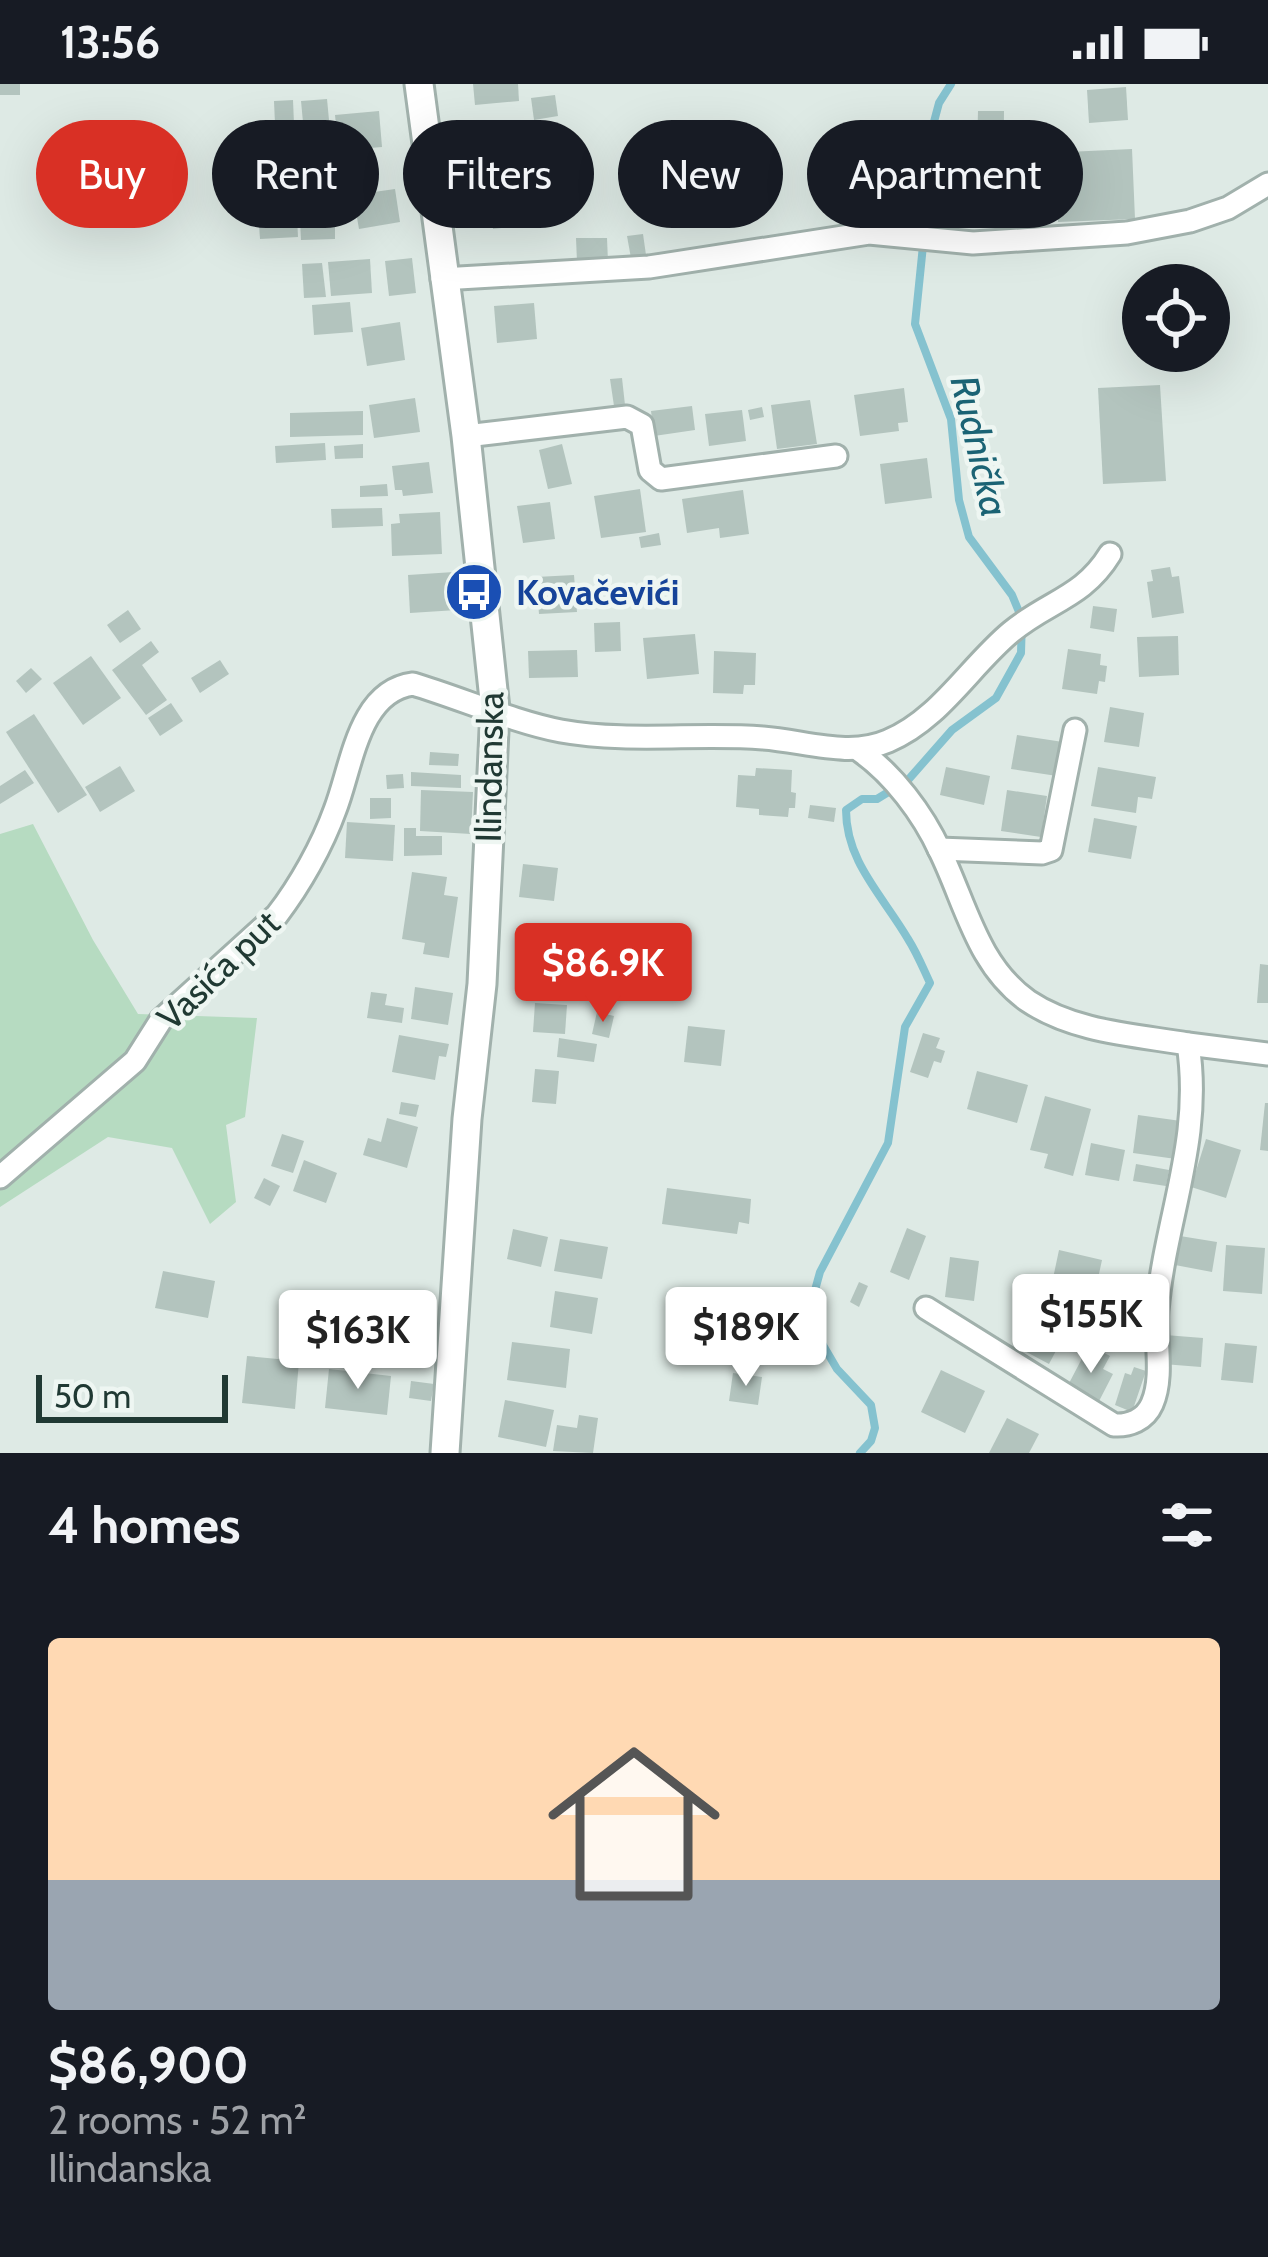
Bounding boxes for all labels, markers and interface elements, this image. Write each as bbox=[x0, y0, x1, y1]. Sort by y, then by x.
text: 13:56 bbox=[60, 15, 160, 69]
chip: Buy bbox=[36, 120, 188, 228]
chip: Rent bbox=[212, 120, 379, 228]
chip: Filters bbox=[403, 120, 594, 228]
chip: New bbox=[618, 120, 783, 228]
chip: Apartment bbox=[807, 120, 1083, 228]
map controls bbox=[1122, 264, 1230, 372]
button: locate bbox=[1122, 264, 1230, 372]
water label: Rudnička bbox=[940, 371, 1020, 521]
bus stop icon: Kovačevići bbox=[443, 561, 505, 623]
place label: Kovačevići bbox=[516, 570, 679, 614]
street label: Ilindanska bbox=[466, 691, 512, 843]
street label: Vasića put bbox=[148, 901, 288, 1039]
pin: $86.9K bbox=[505, 923, 701, 1025]
text: $86.9K bbox=[542, 938, 664, 986]
pin: $155K bbox=[1007, 1274, 1175, 1376]
pin: $189K bbox=[662, 1287, 830, 1389]
text: $155K bbox=[1039, 1289, 1143, 1337]
pin: $163K bbox=[274, 1290, 442, 1392]
text: $189K bbox=[693, 1302, 799, 1350]
text: $163K bbox=[306, 1305, 410, 1353]
scale bar bbox=[36, 1369, 228, 1422]
text: 50 m bbox=[54, 1376, 131, 1416]
icon: filters bbox=[1154, 1492, 1220, 1558]
text: 4 homes bbox=[48, 1494, 240, 1556]
icon: home bbox=[526, 1716, 742, 1932]
text: $86,900 bbox=[48, 2034, 249, 2096]
text: 2 rooms · 52 m² bbox=[48, 2096, 307, 2144]
text: Ilindanska bbox=[48, 2144, 211, 2192]

